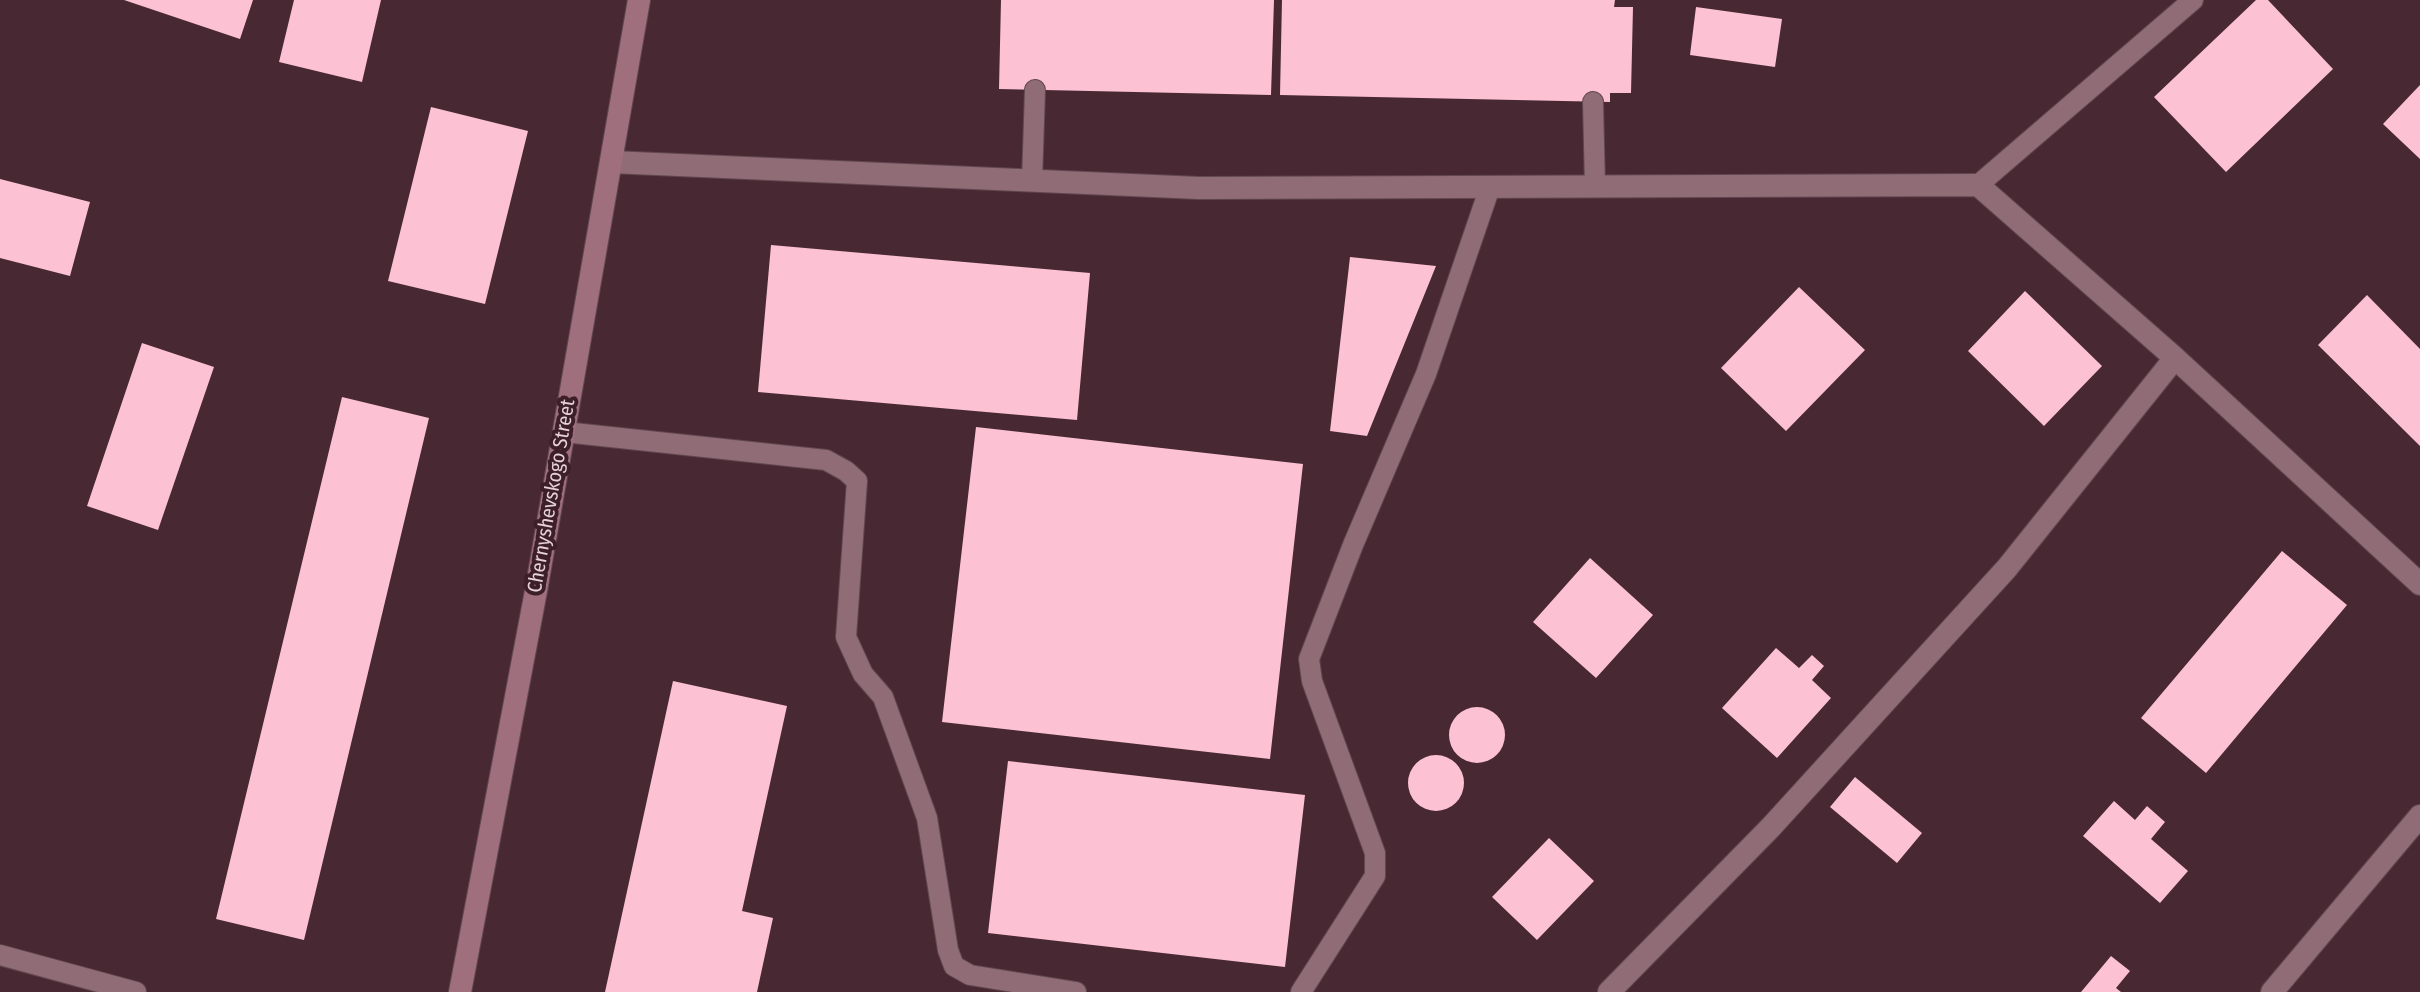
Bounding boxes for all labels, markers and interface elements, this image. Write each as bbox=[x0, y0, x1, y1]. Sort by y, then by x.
street label: Chernyshevskogo Street bbox=[523, 397, 581, 595]

